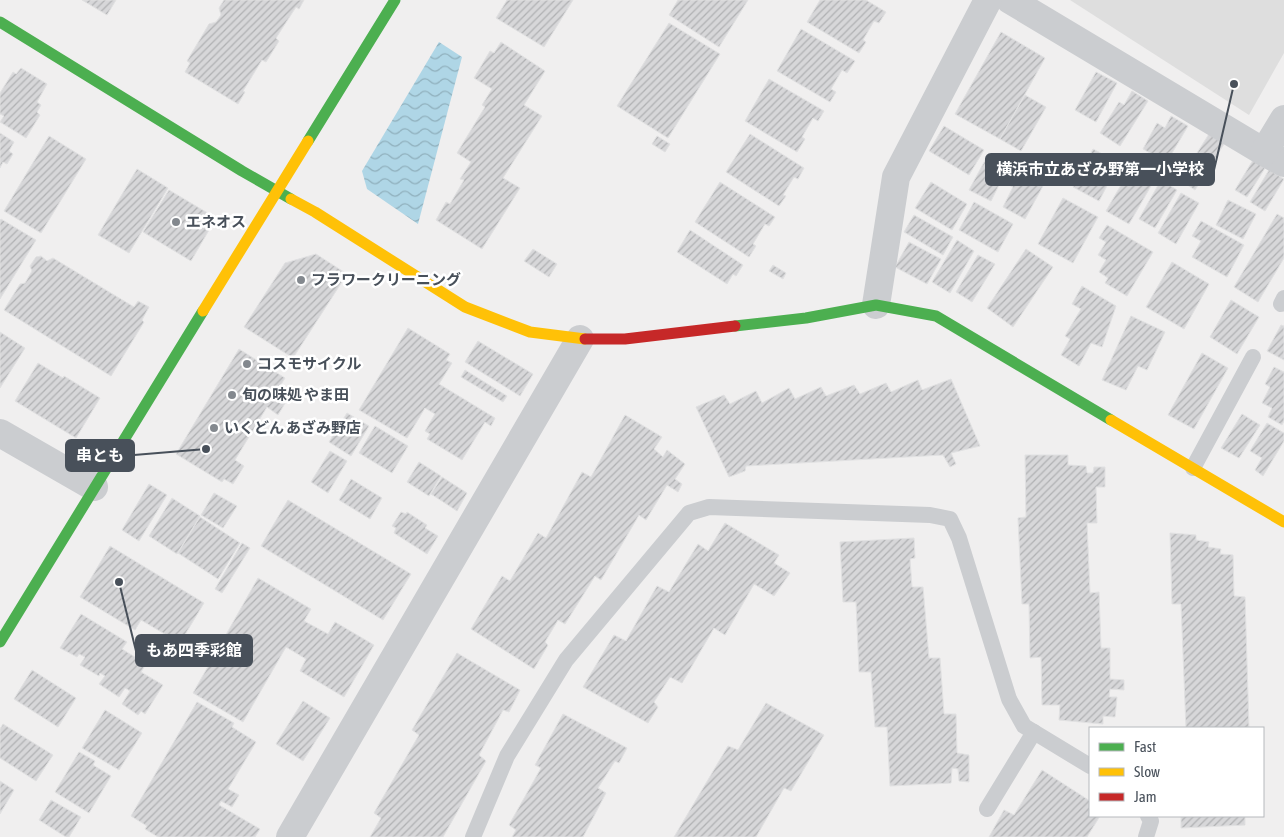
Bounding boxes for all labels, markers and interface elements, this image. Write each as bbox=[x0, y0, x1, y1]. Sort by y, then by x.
callout: 横浜市立あざみ野第一小学校 bbox=[986, 154, 1214, 185]
text: 横浜市立あざみ野第一小学校 bbox=[996, 160, 1204, 178]
place label: エネオス bbox=[186, 213, 246, 230]
marker: エネオス bbox=[170, 216, 182, 228]
place label: フラワークリーニング bbox=[311, 271, 461, 288]
marker: フラワークリーニング bbox=[295, 274, 307, 286]
place label: コスモサイクル bbox=[257, 355, 361, 372]
marker: コスモサイクル bbox=[241, 358, 253, 370]
place label: 旬の味処 やま田 bbox=[242, 386, 349, 403]
marker: 旬の味処 やま田 bbox=[226, 389, 238, 401]
place label: いくどん あざみ野店 bbox=[224, 419, 361, 436]
marker: いくどん あざみ野店 bbox=[208, 422, 220, 434]
callout: 串とも bbox=[66, 440, 134, 471]
text: 串とも bbox=[76, 446, 124, 464]
callout: もあ四季彩館 bbox=[136, 635, 252, 666]
text: もあ四季彩館 bbox=[146, 641, 242, 659]
legend bbox=[1089, 727, 1264, 817]
text: Fast bbox=[1134, 738, 1156, 755]
text: Slow bbox=[1134, 763, 1160, 780]
text: Jam bbox=[1134, 788, 1157, 805]

